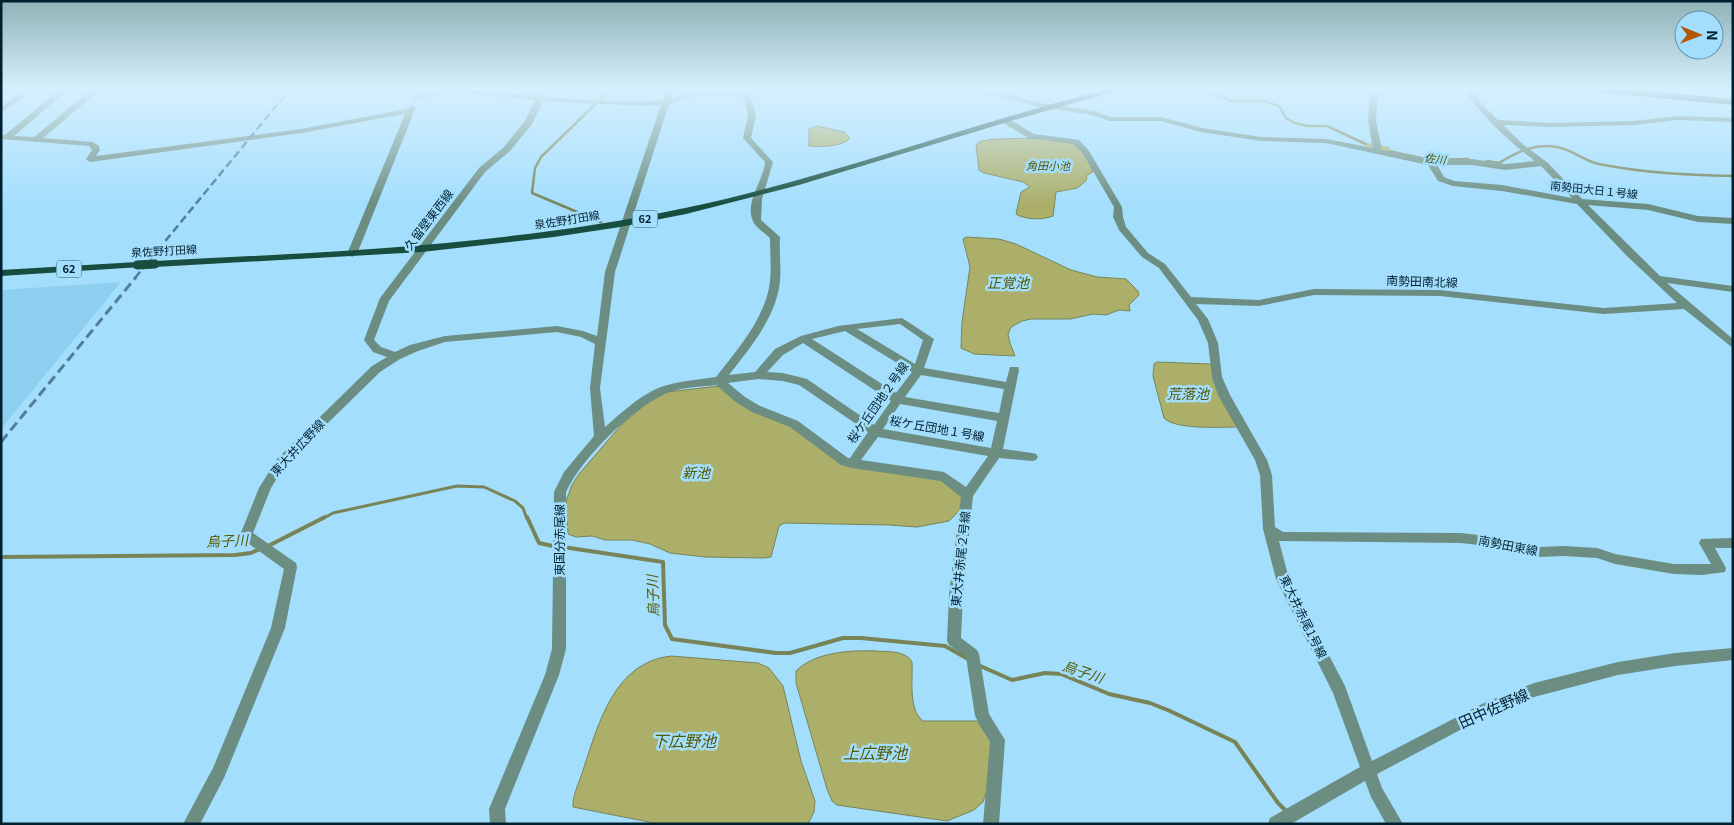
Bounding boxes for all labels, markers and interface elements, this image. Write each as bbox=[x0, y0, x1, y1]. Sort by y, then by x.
north arrow bbox=[1674, 10, 1724, 60]
text: N bbox=[1703, 30, 1723, 41]
water label: 佐川 bbox=[1423, 149, 1448, 167]
water label: 角田小池 bbox=[1026, 157, 1071, 173]
street label: 南勢田大日１号線 bbox=[1550, 176, 1639, 202]
street label: 久留壁東西線 bbox=[399, 185, 456, 253]
street label: 泉佐野打田線 bbox=[533, 206, 601, 232]
road number: 62 bbox=[632, 210, 658, 228]
street label: 泉佐野打田線 bbox=[131, 240, 197, 260]
road number: 62 bbox=[56, 260, 82, 278]
street label: 南勢田南北線 bbox=[1386, 271, 1458, 290]
water label: 正覚池 bbox=[987, 272, 1031, 292]
street label: 桜ケ丘団地２号線 bbox=[842, 358, 911, 446]
water label: 荒落池 bbox=[1167, 383, 1211, 403]
street label: 桜ケ丘団地１号線 bbox=[889, 411, 986, 444]
street label: 東大井広野線 bbox=[266, 415, 328, 479]
water label: 新池 bbox=[682, 462, 712, 482]
street label: 東国分赤尾線 bbox=[550, 504, 567, 576]
street label: 東大井赤尾２号線 bbox=[946, 510, 973, 607]
water label: 烏子川 bbox=[205, 529, 250, 551]
street label: 南勢田東線 bbox=[1477, 530, 1539, 559]
street label: 東大井赤尾1号線 bbox=[1277, 572, 1332, 661]
water label: 烏子川 bbox=[641, 573, 663, 617]
water label: 烏子川 bbox=[1060, 655, 1108, 688]
street label: 田中佐野線 bbox=[1455, 683, 1532, 732]
water label: 下広野池 bbox=[652, 728, 718, 752]
water label: 上広野池 bbox=[843, 740, 909, 764]

